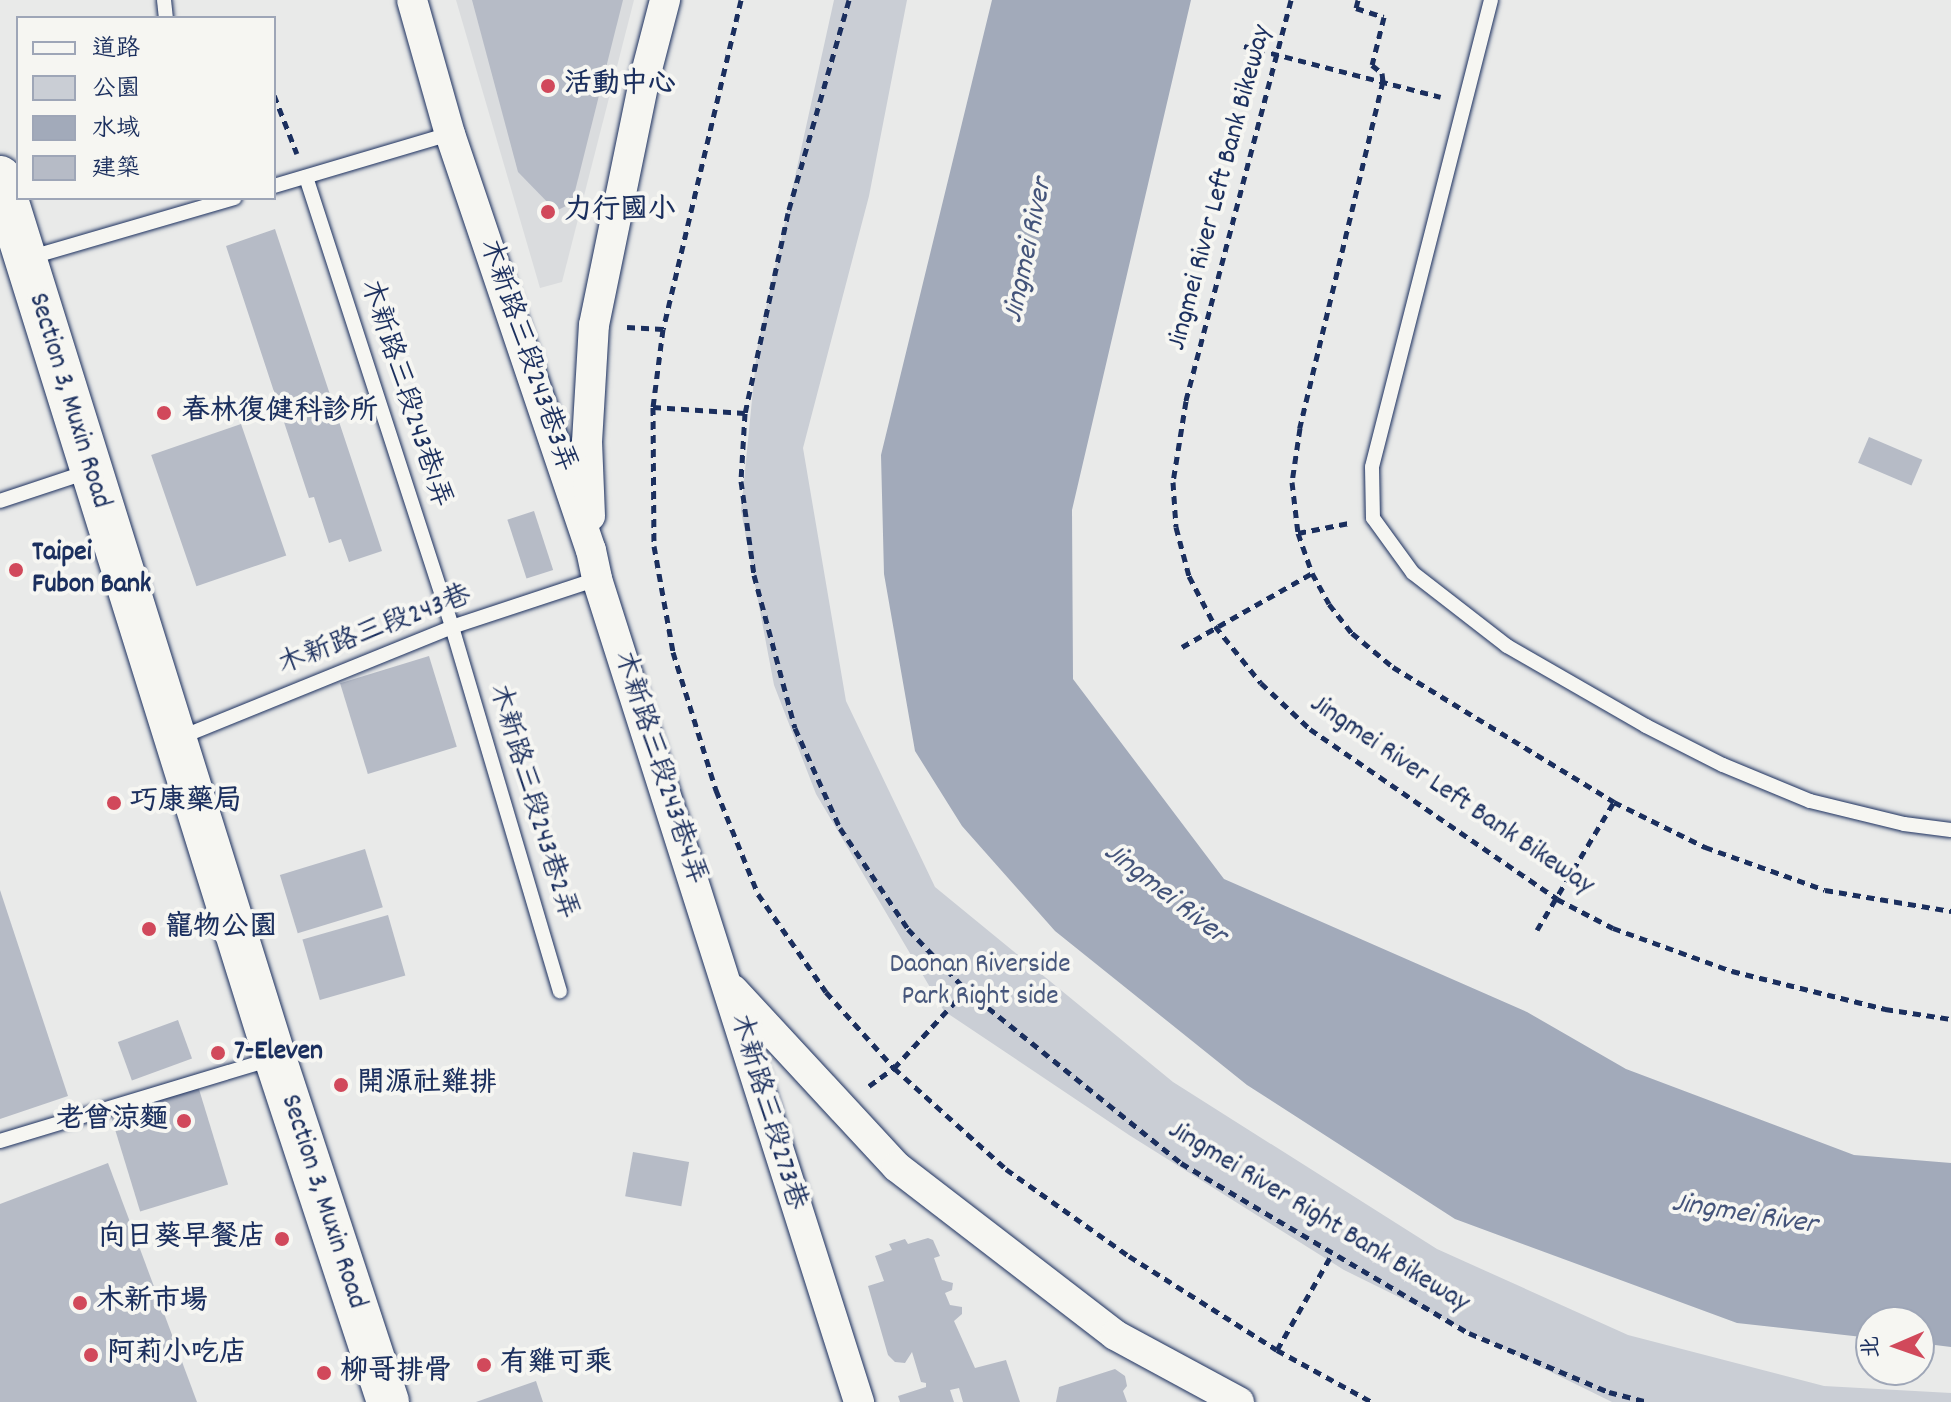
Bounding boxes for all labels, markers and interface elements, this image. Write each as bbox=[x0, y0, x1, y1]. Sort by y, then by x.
legend bbox=[16, 16, 276, 200]
street label: Jingmei River Left Bank Bikeway bbox=[1161, 22, 1281, 354]
text: 道路 bbox=[92, 33, 140, 67]
place label: 活動中心 bbox=[564, 69, 676, 103]
text: 公園 bbox=[92, 73, 140, 107]
marker: 活動中心 bbox=[539, 77, 557, 95]
text: 水域 bbox=[92, 113, 140, 147]
text: 建築 bbox=[92, 153, 140, 187]
water label: Jingmei River bbox=[997, 176, 1063, 326]
place label: 力行國小 bbox=[564, 195, 676, 229]
marker: 力行國小 bbox=[539, 203, 557, 221]
street label: 木新路三段243巷3弄 bbox=[470, 235, 582, 477]
street label: 木新路三段243巷1弄 bbox=[351, 275, 457, 513]
street label: Section 3, Muxin Road bbox=[19, 289, 117, 513]
place label: 春林復健科診所 bbox=[182, 396, 378, 430]
marker: 春林復健科診所 bbox=[153, 402, 175, 424]
place label: Taipei Fubon Bank bbox=[32, 537, 151, 603]
marker: Taipei Fubon Bank bbox=[7, 561, 25, 579]
street label: 木新路三段243巷 bbox=[274, 580, 476, 684]
street label: 木新路三段243巷4弄 bbox=[604, 647, 712, 889]
street label: 木新路三段243巷2弄 bbox=[479, 680, 583, 924]
street label: Jingmei River Left Bank Bikeway bbox=[1303, 688, 1599, 904]
place label: 巧康藥局 bbox=[130, 786, 242, 820]
marker: 巧康藥局 bbox=[105, 794, 123, 812]
water label: Jingmei River bbox=[1095, 836, 1233, 954]
place label: 寵物公園 bbox=[165, 912, 277, 946]
marker: 寵物公園 bbox=[140, 920, 158, 938]
park label: Daonan Riverside Park Right side bbox=[890, 949, 1070, 1015]
street label: 木新路三段273巷 bbox=[720, 1010, 812, 1214]
place label: 7-Eleven bbox=[234, 1036, 323, 1070]
marker: 7-Eleven bbox=[209, 1044, 227, 1062]
place label: 開源社雞排 bbox=[357, 1068, 497, 1102]
marker: 開源社雞排 bbox=[332, 1076, 350, 1094]
street label: Section 3, Muxin Road bbox=[272, 1091, 372, 1313]
place label: 老曾涼麵 bbox=[56, 1104, 168, 1138]
marker: 老曾涼麵 bbox=[175, 1112, 193, 1130]
street label: Jingmei River Right Bank Bikeway bbox=[1161, 1115, 1475, 1321]
water label: Jingmei River bbox=[1669, 1187, 1819, 1245]
place label: 向日葵早餐店 bbox=[98, 1222, 266, 1256]
marker: 向日葵早餐店 bbox=[273, 1230, 291, 1248]
place label: 木新市場 bbox=[96, 1286, 208, 1320]
marker: 木新市場 bbox=[71, 1294, 89, 1312]
north arrow bbox=[1855, 1306, 1935, 1386]
text: 北 bbox=[1857, 1335, 1888, 1358]
place label: 阿莉小吃店 bbox=[107, 1338, 247, 1372]
marker: 阿莉小吃店 bbox=[82, 1346, 100, 1364]
place label: 有雞可乘 bbox=[500, 1348, 612, 1382]
place label: 柳哥排骨 bbox=[340, 1356, 452, 1390]
marker: 有雞可乘 bbox=[475, 1356, 493, 1374]
marker: 柳哥排骨 bbox=[315, 1364, 333, 1382]

